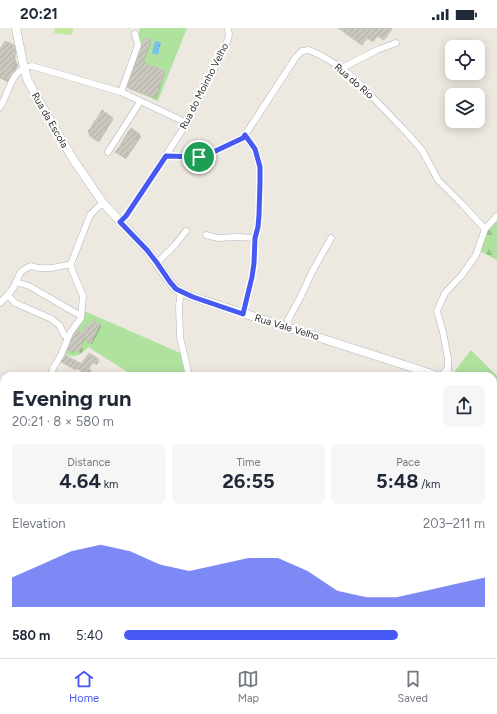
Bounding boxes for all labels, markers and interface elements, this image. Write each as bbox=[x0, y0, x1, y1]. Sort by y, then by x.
text: 20:21 bbox=[20, 5, 58, 23]
street label: Rua do Moinho Velho bbox=[177, 40, 231, 131]
map controls bbox=[445, 40, 485, 128]
button: locate bbox=[445, 40, 485, 80]
street label: Rua do Rio bbox=[332, 60, 376, 102]
button: layers bbox=[445, 88, 485, 128]
street label: Rua da Escola bbox=[29, 90, 71, 150]
pin bbox=[182, 140, 216, 174]
icon: arrive bbox=[188, 146, 210, 168]
street label: Rua Vale Velho bbox=[253, 311, 321, 343]
text: Evening run bbox=[12, 385, 132, 412]
button: share bbox=[443, 385, 485, 427]
text: 20:21 · 8 × 580 m bbox=[12, 414, 114, 429]
text: Distance bbox=[67, 456, 110, 469]
text: Time bbox=[236, 456, 260, 469]
text: Pace bbox=[396, 456, 420, 469]
text: 4.64 bbox=[59, 469, 101, 493]
text: 26:55 bbox=[222, 469, 275, 493]
text: 5:48 bbox=[376, 469, 419, 493]
text: km bbox=[101, 478, 118, 491]
text: /km bbox=[419, 478, 440, 491]
text: Elevation bbox=[12, 516, 65, 531]
text: 203–211 m bbox=[423, 516, 485, 531]
text: 580 m bbox=[12, 628, 50, 643]
text: 5:40 bbox=[76, 628, 103, 643]
tab: Home bbox=[69, 668, 99, 705]
tab: Map bbox=[237, 668, 259, 705]
tab: Saved bbox=[398, 668, 428, 705]

